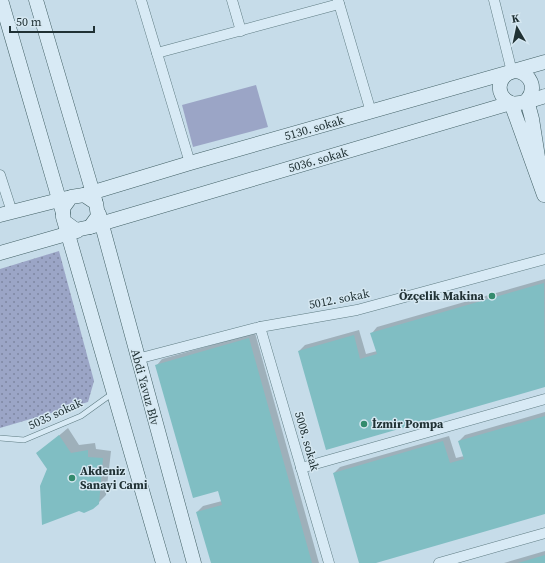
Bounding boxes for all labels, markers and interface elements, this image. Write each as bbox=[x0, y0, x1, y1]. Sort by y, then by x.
scale bar bbox=[10, 8, 94, 34]
north arrow bbox=[497, 8, 537, 48]
text: K bbox=[511, 11, 521, 27]
text: 50 m bbox=[16, 14, 42, 30]
street label: 5130. sokak bbox=[282, 112, 346, 144]
street label: 5036. sokak bbox=[286, 144, 350, 176]
street label: 5012. sokak bbox=[307, 285, 371, 313]
place label: Özçelik Makina bbox=[399, 288, 485, 304]
marker: Özçelik Makina bbox=[487, 291, 497, 301]
street label: Abdi Yavuz Blv bbox=[127, 347, 163, 427]
street label: 5035 sokak bbox=[25, 394, 85, 433]
street label: 5008. sokak bbox=[291, 409, 323, 473]
place label: İzmir Pompa bbox=[372, 416, 444, 432]
marker: İzmir Pompa bbox=[359, 419, 369, 429]
place label: Akdeniz Sanayi Cami bbox=[80, 463, 148, 493]
marker: Akdeniz Sanayi Cami bbox=[67, 473, 77, 483]

